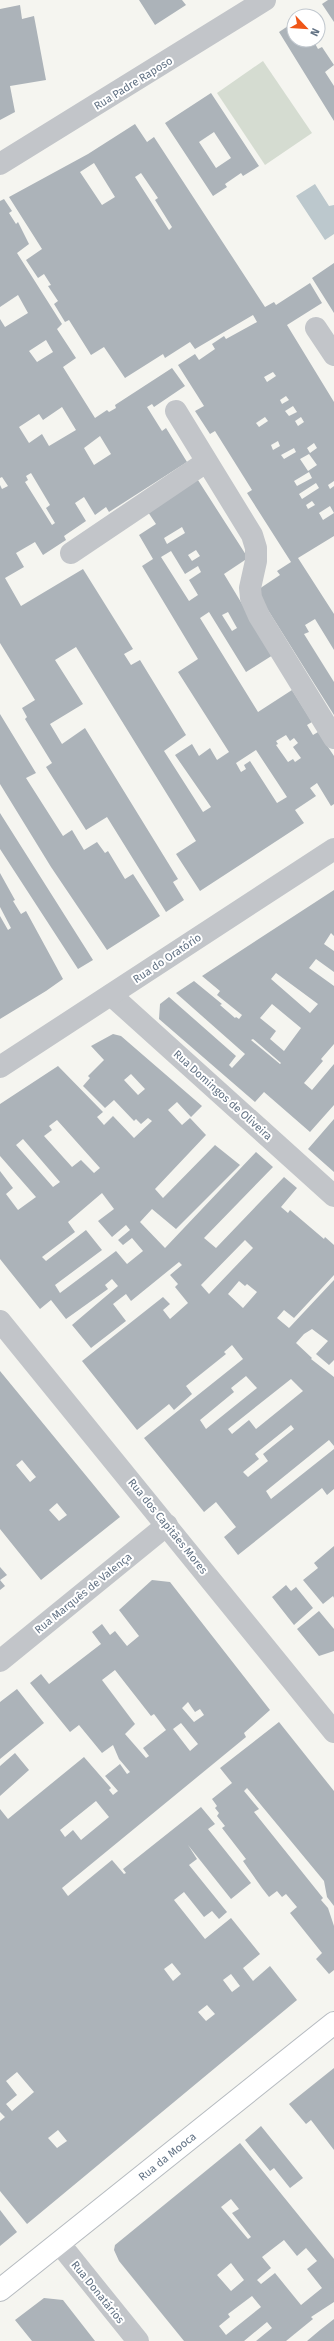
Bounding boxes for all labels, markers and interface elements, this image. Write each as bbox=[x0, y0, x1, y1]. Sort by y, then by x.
north arrow bbox=[286, 8, 326, 48]
text: N bbox=[307, 26, 322, 38]
street label: Rua Padre Raposo bbox=[92, 54, 175, 113]
street label: Rua do Oratório bbox=[131, 931, 204, 986]
street label: Rua Domingos de Oliveira bbox=[171, 1048, 275, 1143]
street label: Rua dos Capitães Mores bbox=[125, 1476, 210, 1577]
street label: Rua Marquês de Valença bbox=[32, 1550, 135, 1637]
street label: Rua da Mooca bbox=[136, 2130, 199, 2184]
street label: Rua Donatários bbox=[68, 2258, 127, 2326]

